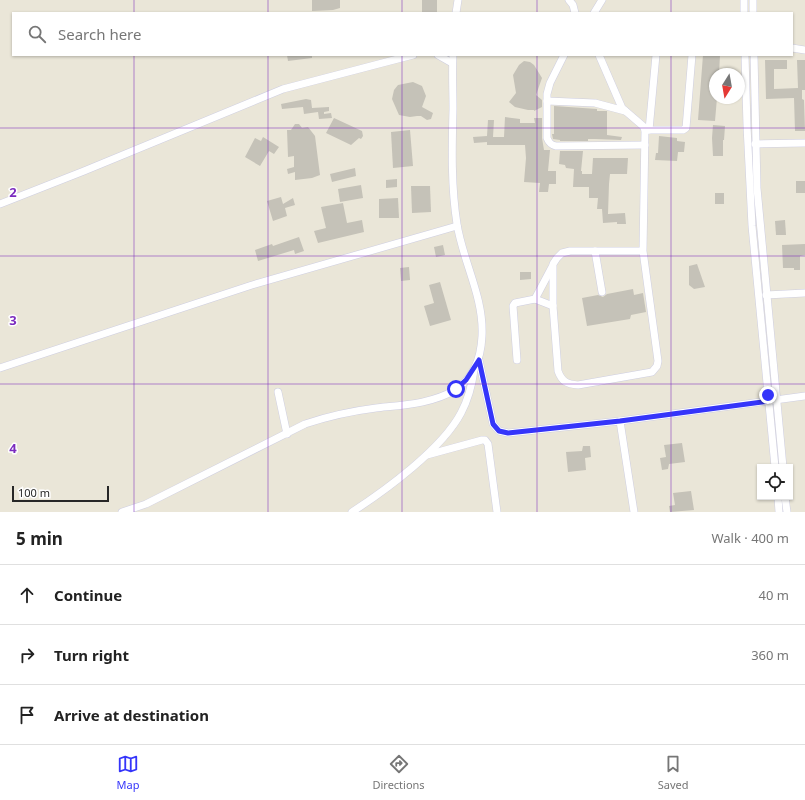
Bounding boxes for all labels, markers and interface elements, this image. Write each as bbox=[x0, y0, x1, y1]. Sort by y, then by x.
search box bbox=[12, 12, 793, 56]
icon: search bbox=[26, 23, 48, 45]
text: Search here bbox=[58, 24, 141, 44]
north arrow bbox=[709, 68, 745, 104]
text: 2 bbox=[9, 183, 17, 201]
text: 3 bbox=[9, 311, 17, 329]
route start bbox=[447, 380, 465, 398]
route end bbox=[759, 386, 777, 404]
text: 4 bbox=[9, 439, 17, 457]
map controls bbox=[757, 464, 793, 500]
button: locate bbox=[757, 464, 793, 500]
scale bar bbox=[12, 484, 109, 503]
text: 100 m bbox=[18, 485, 50, 500]
text: 5 min bbox=[16, 527, 63, 550]
text: Walk · 400 m bbox=[711, 529, 789, 547]
icon: ahead bbox=[16, 584, 38, 606]
text: Continue bbox=[54, 585, 122, 605]
text: 40 m bbox=[759, 586, 789, 604]
icon: right bbox=[16, 644, 38, 666]
text: Turn right bbox=[54, 645, 129, 665]
text: 360 m bbox=[751, 646, 789, 664]
icon: arrive bbox=[16, 704, 38, 726]
text: Arrive at destination bbox=[54, 705, 209, 725]
tab: Map bbox=[117, 753, 139, 792]
tab: Directions bbox=[372, 753, 425, 792]
tab: Saved bbox=[658, 753, 688, 792]

